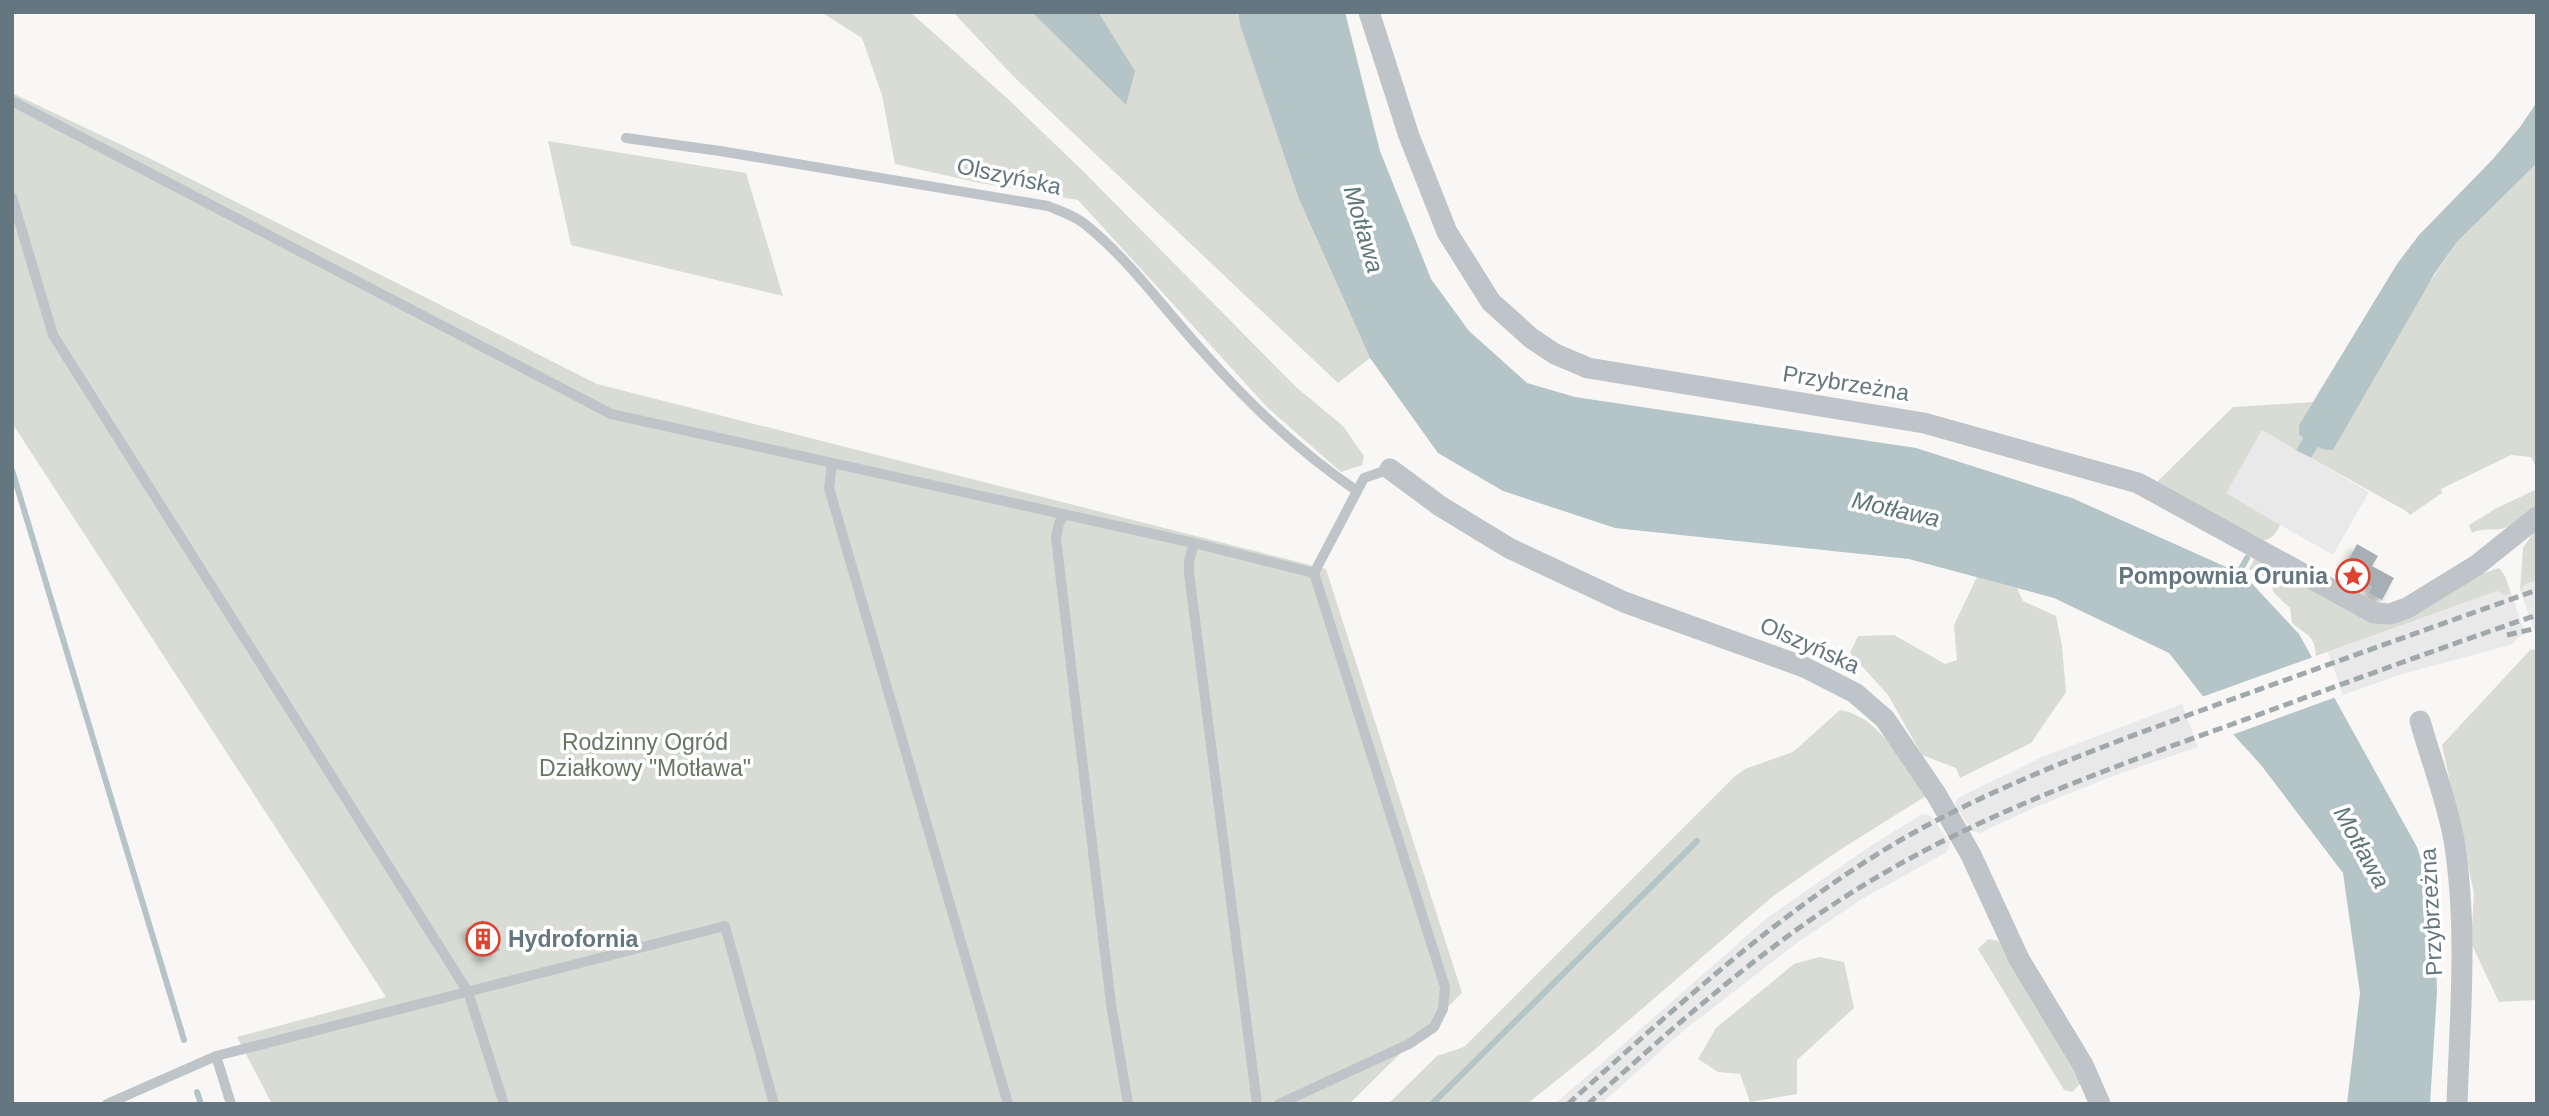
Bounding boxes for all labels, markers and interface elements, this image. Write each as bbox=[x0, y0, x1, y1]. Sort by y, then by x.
street label: Olszyńska bbox=[954, 152, 1064, 200]
water label: Motława bbox=[1339, 182, 1389, 276]
street label: Przybrzeżna bbox=[1781, 360, 1911, 406]
water label: Motława bbox=[1849, 486, 1943, 532]
place icon: Pompownia Orunia bbox=[2334, 557, 2372, 595]
place label: Pompownia Orunia bbox=[2118, 563, 2328, 589]
street label: Olszyńska bbox=[1756, 612, 1864, 679]
park label: Rodzinny Ogród Działkowy "Motława" bbox=[539, 729, 751, 781]
water label: Motława bbox=[2329, 801, 2395, 893]
street label: Przybrzeżna bbox=[2415, 847, 2447, 977]
building icon: Hydrofornia bbox=[464, 920, 502, 958]
place label: Hydrofornia bbox=[508, 926, 639, 952]

